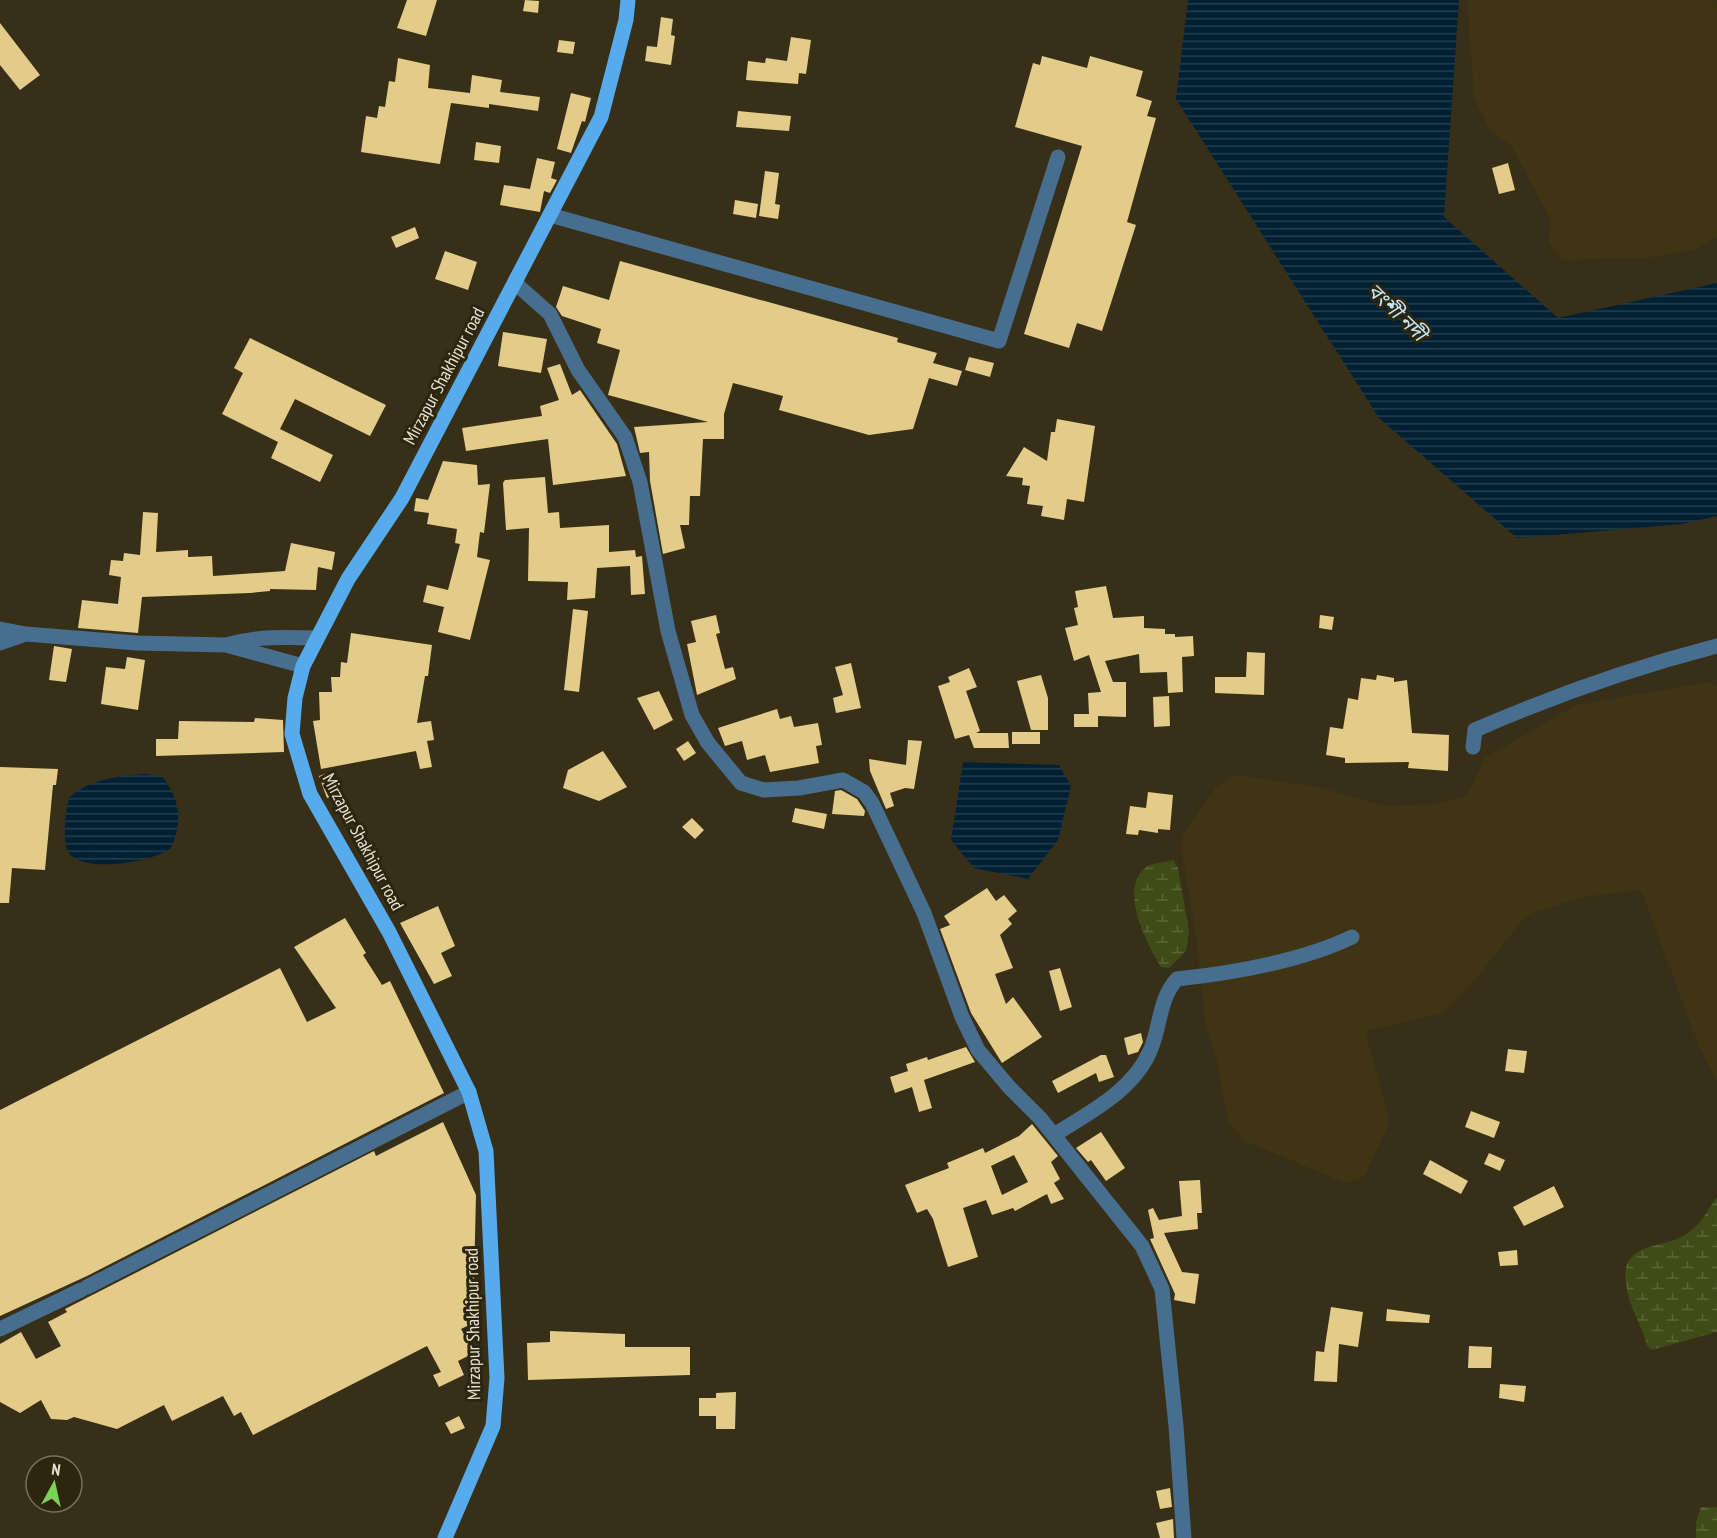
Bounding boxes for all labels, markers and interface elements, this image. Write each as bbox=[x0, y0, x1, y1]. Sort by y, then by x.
water label: বংশী নদী bbox=[1362, 278, 1435, 349]
street label: Mirzapur Shakhipur road bbox=[398, 303, 489, 448]
street label: Mirzapur Shakhipur road bbox=[318, 769, 409, 914]
street label: Mirzapur Shakhipur road bbox=[460, 1248, 485, 1400]
north arrow bbox=[24, 1454, 84, 1514]
text: N bbox=[50, 1459, 62, 1480]

